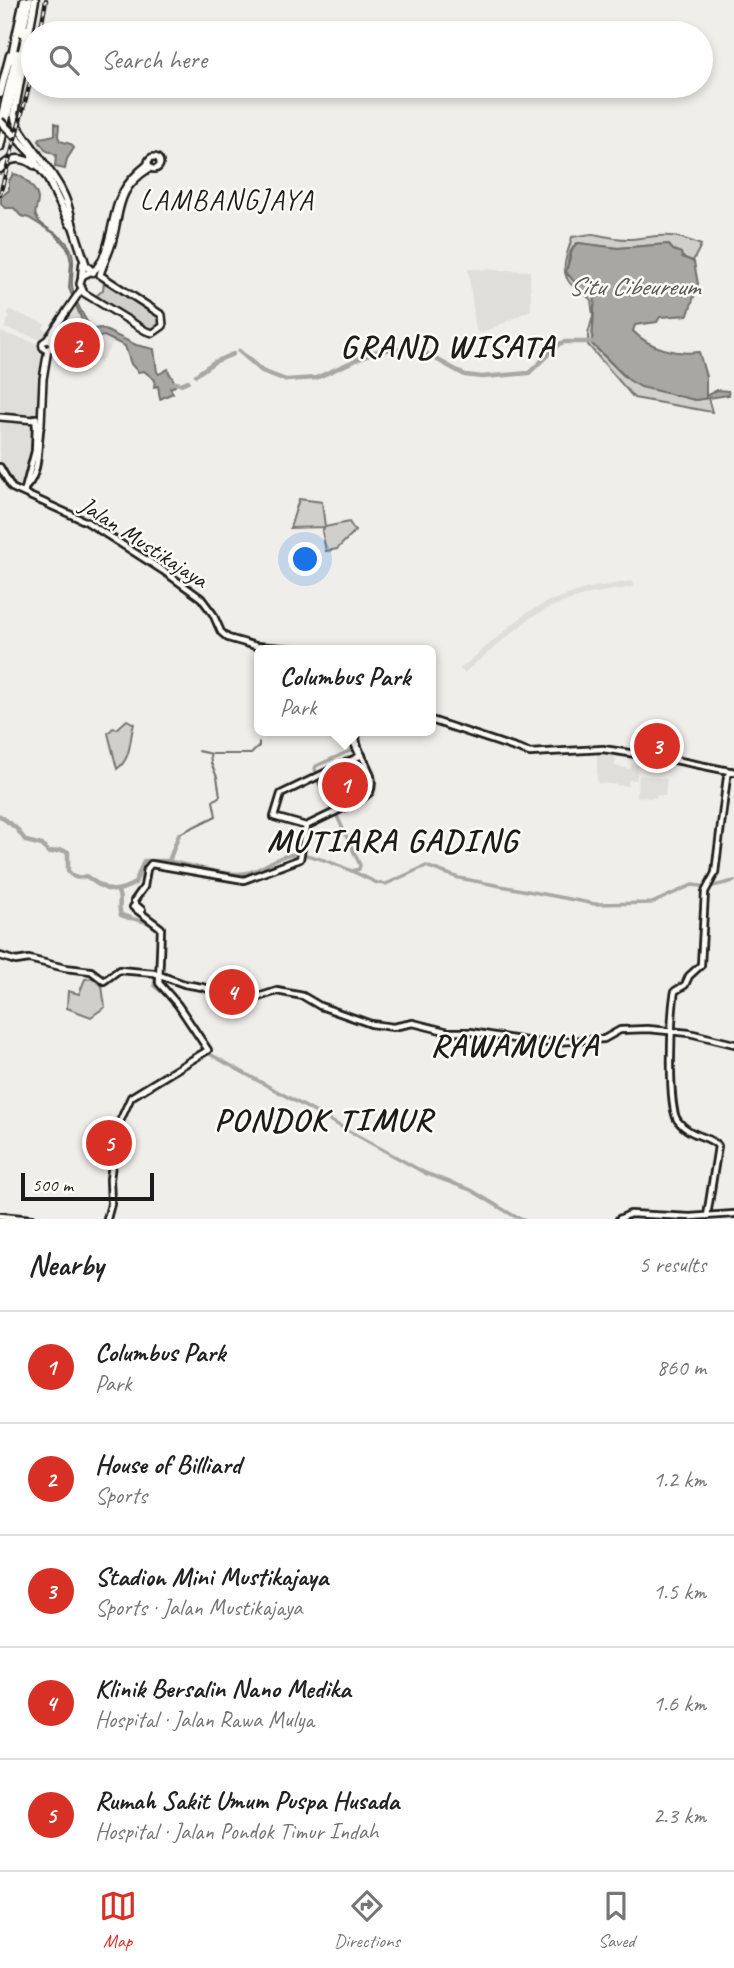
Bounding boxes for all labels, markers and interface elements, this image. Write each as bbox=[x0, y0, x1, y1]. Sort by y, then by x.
search box bbox=[21, 21, 713, 98]
icon: search bbox=[45, 41, 83, 79]
text: Search here bbox=[101, 43, 207, 76]
district label: LAMBANGJAYA bbox=[140, 182, 314, 217]
water label: Situ Cibeureum bbox=[568, 270, 702, 303]
pin: 2 bbox=[54, 319, 100, 371]
district label: GRAND WISATA bbox=[340, 326, 556, 367]
street label: Jalan Mustikajaya bbox=[74, 489, 215, 595]
your location bbox=[288, 542, 322, 576]
popup bbox=[254, 645, 436, 736]
text: Columbus Park bbox=[280, 660, 410, 693]
text: Park bbox=[280, 693, 316, 722]
pin: 3 bbox=[634, 720, 680, 772]
pin: 1 bbox=[322, 759, 368, 811]
district label: MUTIARA GADING bbox=[267, 820, 521, 861]
pin: 4 bbox=[209, 966, 255, 1018]
district label: RAWAMULYA bbox=[431, 1025, 600, 1066]
district label: PONDOK TIMUR bbox=[215, 1099, 436, 1140]
pin: 5 bbox=[86, 1117, 132, 1169]
scale bar bbox=[21, 1170, 154, 1202]
text: 500 m bbox=[32, 1173, 73, 1197]
text: Nearby bbox=[28, 1246, 104, 1284]
text: 5 results bbox=[639, 1250, 706, 1279]
text: Columbus Park bbox=[95, 1336, 225, 1369]
text: 1 bbox=[46, 1353, 56, 1382]
text: 860 m bbox=[657, 1353, 706, 1382]
text: Park bbox=[95, 1369, 131, 1398]
text: House of Billiard bbox=[95, 1448, 241, 1481]
text: 2 bbox=[46, 1465, 56, 1494]
text: 1.2 km bbox=[653, 1465, 706, 1494]
text: Sports bbox=[95, 1481, 147, 1510]
text: Stadion Mini Mustikajaya bbox=[95, 1560, 328, 1593]
text: 3 bbox=[46, 1577, 56, 1606]
text: 1.5 km bbox=[653, 1577, 706, 1606]
text: Sports · Jalan Mustikajaya bbox=[95, 1593, 302, 1622]
text: Klinik Bersalin Nano Medika bbox=[95, 1672, 351, 1705]
text: 4 bbox=[46, 1689, 56, 1718]
text: 1.6 km bbox=[653, 1689, 706, 1718]
text: Hospital · Jalan Rawa Mulya bbox=[95, 1705, 314, 1734]
text: Rumah Sakit Umum Puspa Husada bbox=[95, 1784, 399, 1817]
text: 5 bbox=[46, 1801, 56, 1830]
text: 2.3 km bbox=[653, 1801, 706, 1830]
text: Hospital · Jalan Pondok Timur Indah bbox=[95, 1817, 379, 1846]
tab: Map bbox=[99, 1887, 137, 1953]
tab: Directions bbox=[334, 1887, 400, 1953]
tab: Saved bbox=[597, 1887, 635, 1953]

